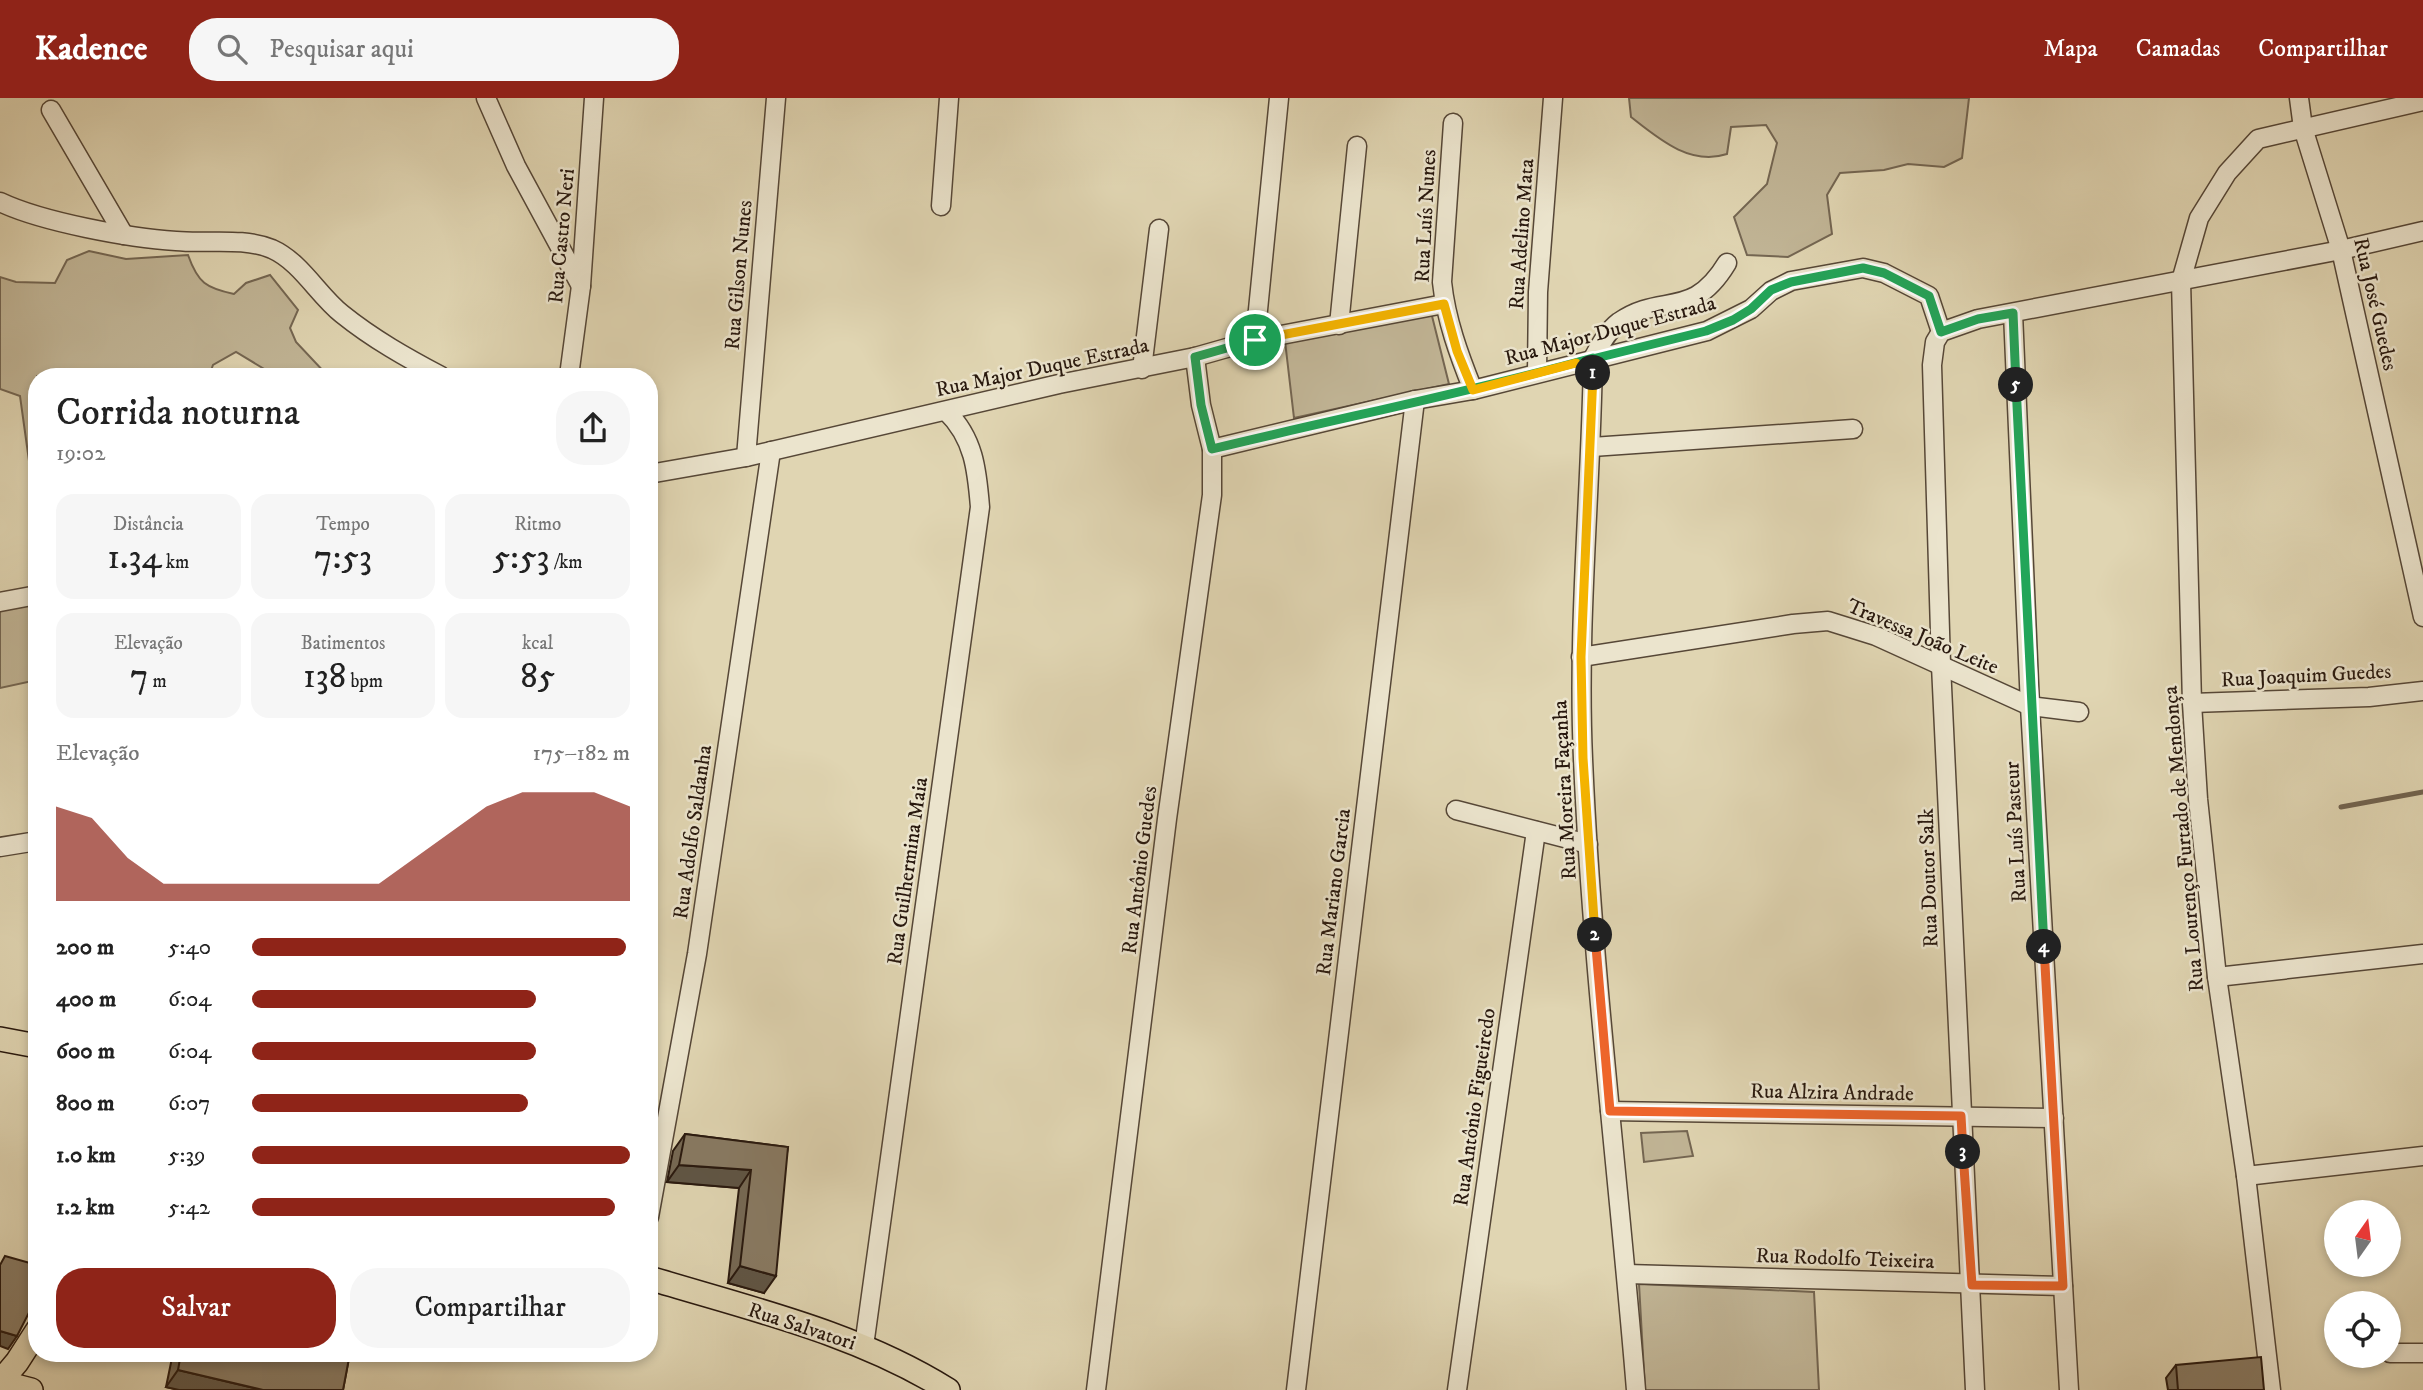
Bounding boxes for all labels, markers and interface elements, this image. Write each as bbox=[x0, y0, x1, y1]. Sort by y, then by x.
search box bbox=[189, 18, 679, 81]
text: Kadence bbox=[35, 29, 147, 70]
icon: search bbox=[213, 30, 251, 68]
text: Pesquisar aqui bbox=[269, 33, 414, 66]
text: Mapa bbox=[2043, 34, 2098, 64]
text: Camadas bbox=[2136, 34, 2220, 64]
text: Compartilhar bbox=[2258, 34, 2388, 64]
street label: Rua Luís Nunes bbox=[1410, 149, 1442, 283]
street label: Rua Adelino Mata bbox=[1504, 158, 1540, 310]
street label: Rua Castro Neri bbox=[543, 167, 581, 305]
street label: Rua Gilson Nunes bbox=[720, 199, 758, 351]
street label: Rua José Guedes bbox=[2347, 235, 2403, 373]
street label: Rua Major Duque Estrada bbox=[1502, 290, 1719, 372]
pin bbox=[1225, 310, 1285, 370]
icon: arrive bbox=[1236, 321, 1274, 359]
street label: Rua Major Duque Estrada bbox=[933, 333, 1151, 403]
pin: 1 bbox=[1576, 356, 1610, 390]
text: 1 bbox=[1589, 361, 1596, 384]
pin: 5 bbox=[1998, 368, 2034, 402]
text: 5 bbox=[2011, 373, 2020, 396]
text: Corrida noturna bbox=[56, 389, 300, 437]
button: share bbox=[556, 391, 630, 465]
text: 19:02 bbox=[56, 439, 106, 468]
text: Distância bbox=[113, 513, 184, 536]
text: Tempo bbox=[316, 513, 370, 536]
text: Ritmo bbox=[514, 513, 561, 536]
text: 1.34 bbox=[107, 536, 162, 580]
text: 7:53 bbox=[314, 536, 372, 580]
text: 5:53 bbox=[493, 536, 550, 580]
text: km bbox=[162, 551, 189, 574]
text: /km bbox=[550, 551, 583, 574]
street label: Travessa João Leite bbox=[1843, 593, 2003, 681]
text: Elevação bbox=[114, 632, 183, 655]
text: Batimentos bbox=[301, 632, 385, 655]
text: kcal bbox=[522, 632, 553, 655]
text: 7 bbox=[130, 655, 148, 699]
text: 138 bbox=[303, 655, 346, 699]
text: 85 bbox=[520, 655, 555, 699]
street label: Rua Joaquim Guedes bbox=[2220, 659, 2392, 693]
text: m bbox=[148, 670, 167, 693]
text: bpm bbox=[346, 670, 383, 693]
street label: Rua Lourenço Furtado de Mendonça bbox=[2158, 685, 2210, 993]
street label: Rua Moreira Façanha bbox=[1547, 699, 1583, 880]
text: Elevação bbox=[56, 739, 139, 768]
text: 175–182 m bbox=[533, 739, 630, 768]
street label: Rua Adolfo Saldanha bbox=[668, 743, 718, 921]
street label: Rua Luís Pasteur bbox=[1999, 761, 2033, 903]
street label: Rua Guilhermina Maia bbox=[882, 775, 934, 967]
street label: Rua Antônio Guedes bbox=[1117, 784, 1163, 956]
street label: Rua Mariano Garcia bbox=[1311, 807, 1357, 977]
street label: Rua Doutor Salk bbox=[1914, 807, 1944, 948]
pin: 2 bbox=[1578, 918, 1612, 952]
text: 2 bbox=[1590, 923, 1599, 946]
pin: 4 bbox=[2026, 930, 2062, 964]
text: 200 m bbox=[56, 933, 114, 962]
text: 5:40 bbox=[168, 933, 211, 962]
text: 4 bbox=[2038, 935, 2049, 958]
text: 400 m bbox=[56, 985, 116, 1014]
text: 6:04 bbox=[168, 985, 212, 1014]
street label: Rua Antônio Figueiredo bbox=[1448, 1006, 1502, 1208]
text: 600 m bbox=[56, 1037, 115, 1066]
text: 6:04 bbox=[168, 1037, 212, 1066]
street label: Rua Alzira Andrade bbox=[1750, 1079, 1914, 1107]
text: 800 m bbox=[56, 1089, 114, 1118]
text: 6:07 bbox=[168, 1089, 210, 1118]
pin: 3 bbox=[1946, 1134, 1980, 1170]
text: 3 bbox=[1959, 1140, 1966, 1163]
text: 1.0 km bbox=[56, 1141, 116, 1170]
text: 5:39 bbox=[168, 1141, 206, 1170]
text: 1.2 km bbox=[56, 1193, 115, 1222]
text: 5:42 bbox=[168, 1193, 210, 1222]
north arrow bbox=[2324, 1200, 2401, 1278]
map controls bbox=[2324, 1200, 2401, 1368]
street label: Rua Rodolfo Teixeira bbox=[1755, 1243, 1935, 1275]
button: Salvar bbox=[56, 1268, 336, 1348]
button: Compartilhar bbox=[350, 1268, 630, 1348]
button: locate bbox=[2324, 1291, 2401, 1368]
street label: Rua Salvatori bbox=[744, 1297, 859, 1357]

